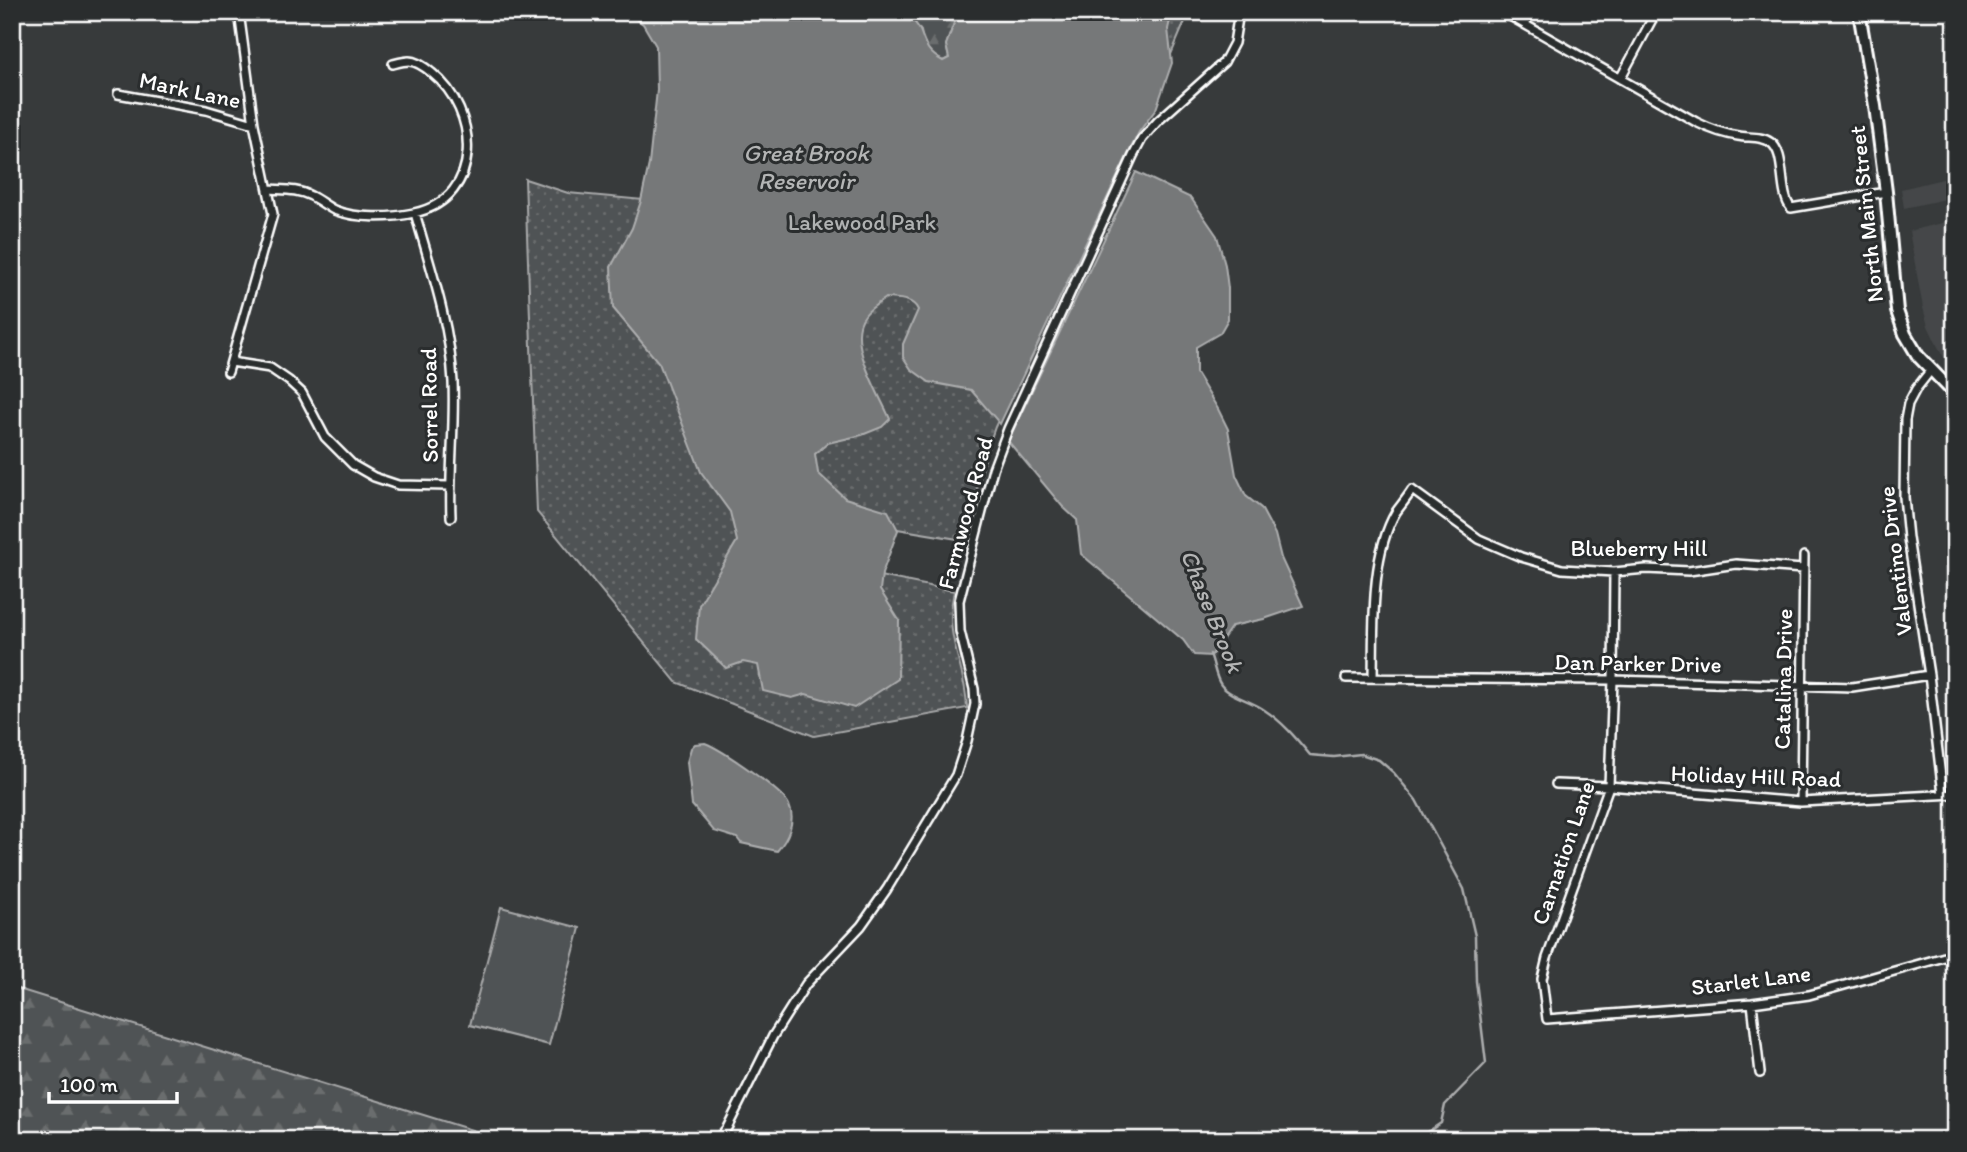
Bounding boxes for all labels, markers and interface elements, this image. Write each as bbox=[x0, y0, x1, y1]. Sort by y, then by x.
street label: Mark Lane bbox=[137, 66, 243, 114]
street label: North Main Street bbox=[1843, 124, 1889, 304]
water label: Great Brook Reservoir bbox=[743, 138, 870, 195]
park label: Lakewood Park bbox=[788, 208, 937, 236]
street label: Sorrel Road bbox=[414, 347, 444, 463]
street label: Farmwood Road bbox=[931, 434, 999, 592]
street label: Valentino Drive bbox=[1872, 485, 1918, 637]
street label: Blueberry Hill bbox=[1570, 534, 1708, 562]
water label: Chase Brook bbox=[1175, 545, 1251, 678]
street label: Catalina Drive bbox=[1768, 608, 1798, 750]
street label: Dan Parker Drive bbox=[1554, 648, 1722, 678]
street label: Holiday Hill Road bbox=[1670, 759, 1842, 793]
street label: Carnation Lane bbox=[1525, 777, 1601, 929]
street label: Starlet Lane bbox=[1690, 959, 1812, 1001]
scale bar bbox=[49, 1061, 177, 1105]
text: 100 m bbox=[60, 1072, 118, 1097]

